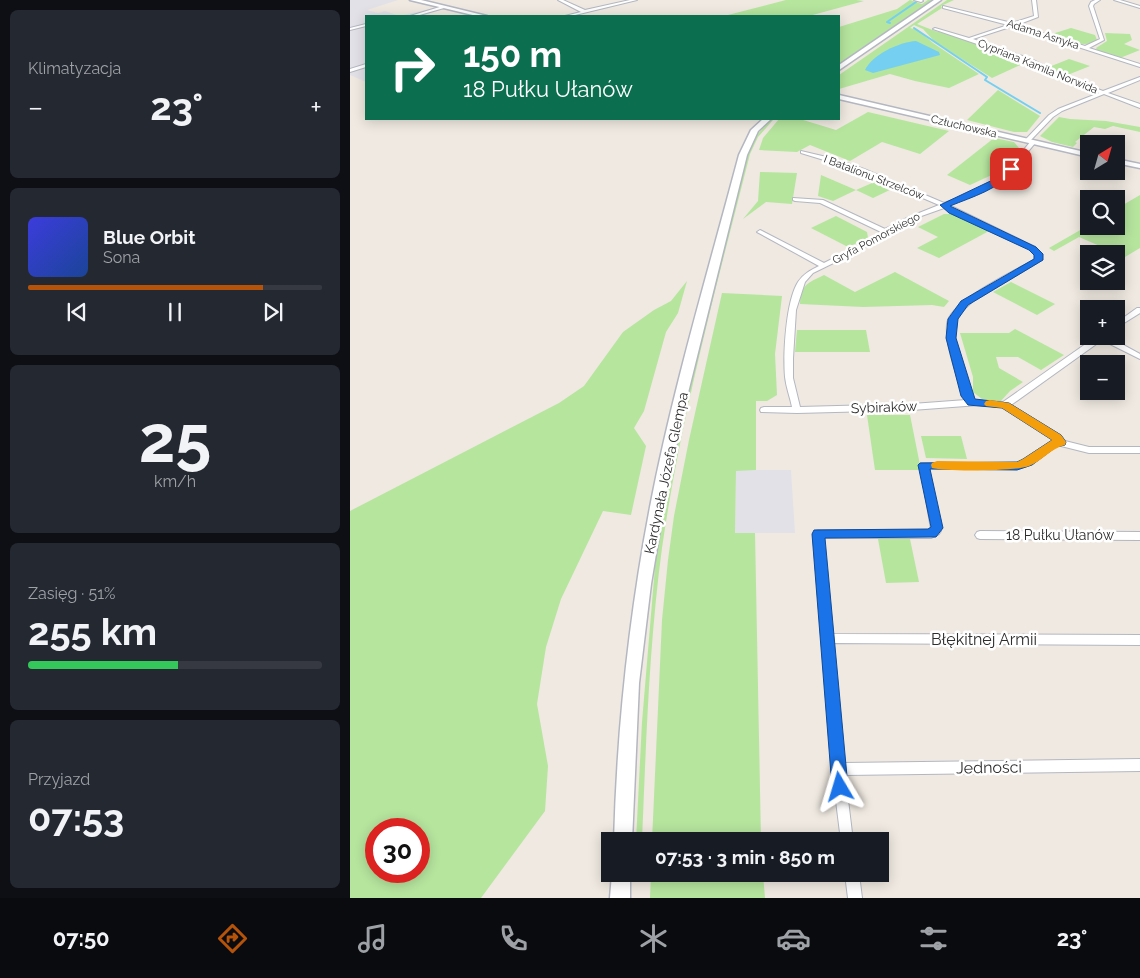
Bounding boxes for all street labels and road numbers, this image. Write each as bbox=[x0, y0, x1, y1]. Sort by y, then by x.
street label: Adama Asnyka bbox=[1005, 17, 1081, 52]
street label: Cypriana Kamila Norwida bbox=[976, 36, 1100, 96]
street label: Człuchowska bbox=[930, 113, 998, 140]
street label: I Batalionu Strzelców bbox=[822, 152, 926, 203]
street label: Gryfa Pomorskiego bbox=[830, 210, 923, 267]
street label: Kardynała Józefa Glempa bbox=[641, 391, 691, 555]
street label: Sybiraków bbox=[850, 398, 918, 416]
street label: 18 Pułku Ułanów bbox=[1006, 527, 1115, 543]
street label: Błękitnej Armii bbox=[931, 630, 1037, 649]
street label: Jedności bbox=[956, 757, 1022, 778]

